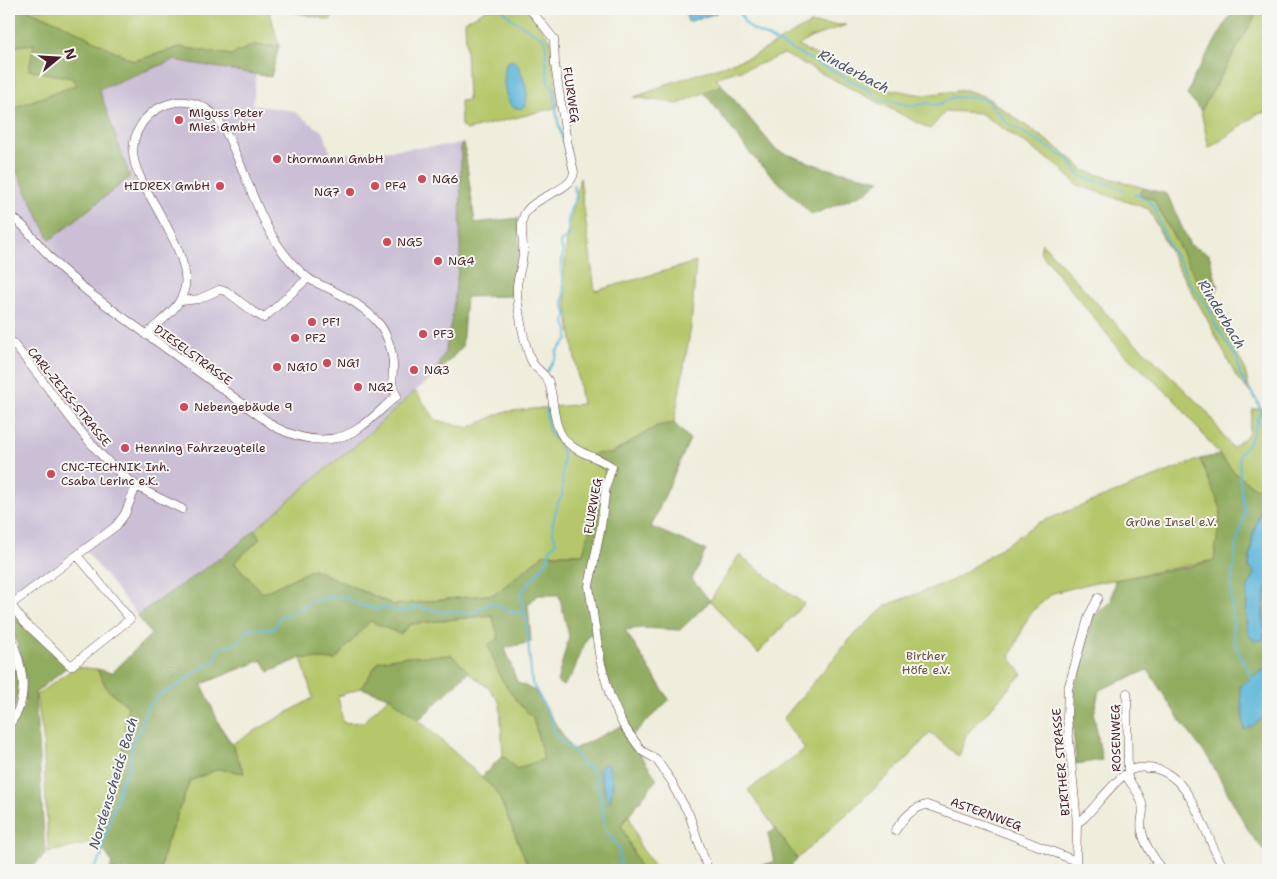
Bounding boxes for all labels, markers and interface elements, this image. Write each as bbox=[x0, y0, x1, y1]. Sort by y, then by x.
north arrow bbox=[32, 32, 82, 82]
water label: Rinderbach bbox=[815, 45, 893, 97]
text: N bbox=[60, 46, 81, 62]
street label: FLURWEG bbox=[559, 66, 583, 124]
place label: Miguss Peter Mies GmbH bbox=[189, 105, 264, 135]
marker: Miguss Peter Mies GmbH bbox=[173, 114, 185, 126]
place label: thormann GmbH bbox=[287, 151, 384, 167]
marker: thormann GmbH bbox=[271, 153, 283, 165]
place label: NG6 bbox=[432, 171, 459, 187]
marker: NG6 bbox=[416, 173, 428, 185]
place label: HIDREX GmbH bbox=[124, 178, 210, 194]
place label: PF4 bbox=[385, 178, 407, 194]
marker: HIDREX GmbH bbox=[214, 180, 226, 192]
marker: PF4 bbox=[369, 180, 381, 192]
place label: NG7 bbox=[314, 184, 340, 200]
marker: NG7 bbox=[344, 186, 356, 198]
place label: NG5 bbox=[397, 234, 423, 250]
marker: NG5 bbox=[381, 236, 393, 248]
place label: NG4 bbox=[448, 253, 475, 269]
marker: NG4 bbox=[432, 255, 444, 267]
water label: Rinderbach bbox=[1194, 276, 1250, 352]
place label: PF1 bbox=[322, 314, 340, 330]
marker: PF1 bbox=[306, 316, 318, 328]
street label: DIESELSTRASSE bbox=[151, 321, 235, 389]
place label: PF3 bbox=[433, 326, 454, 342]
marker: PF3 bbox=[417, 328, 429, 340]
place label: PF2 bbox=[305, 330, 326, 346]
marker: PF2 bbox=[289, 332, 301, 344]
street label: CARL-ZEISS-STRASSE bbox=[24, 344, 114, 450]
place label: NG1 bbox=[337, 355, 360, 371]
marker: NG1 bbox=[321, 357, 333, 369]
place label: NG10 bbox=[287, 359, 318, 375]
marker: NG10 bbox=[271, 361, 283, 373]
place label: NG3 bbox=[424, 362, 450, 378]
marker: NG3 bbox=[408, 364, 420, 376]
place label: NG2 bbox=[368, 379, 394, 395]
marker: NG2 bbox=[352, 381, 364, 393]
place label: Nebengebäude 9 bbox=[194, 399, 293, 415]
marker: Nebengebäude 9 bbox=[178, 401, 190, 413]
place label: Henning Fahrzeugteile bbox=[135, 440, 266, 456]
marker: Henning Fahrzeugteile bbox=[119, 442, 131, 454]
place label: CNC-TECHNIK Inh. Csaba Lerinc e.K. bbox=[61, 459, 169, 489]
marker: CNC-TECHNIK Inh. Csaba Lerinc e.K. bbox=[45, 468, 57, 480]
street label: FLURWEG bbox=[580, 477, 606, 535]
park label: Grüne Insel e.V. bbox=[1125, 514, 1217, 530]
park label: Birther Höfe e.V. bbox=[902, 648, 950, 678]
street label: ROSENWEG bbox=[1107, 704, 1125, 772]
street label: BIRTHER STRASSE bbox=[1048, 707, 1074, 817]
water label: Nordenscheids Bach bbox=[84, 715, 142, 851]
street label: ASTERNWEG bbox=[948, 794, 1024, 834]

